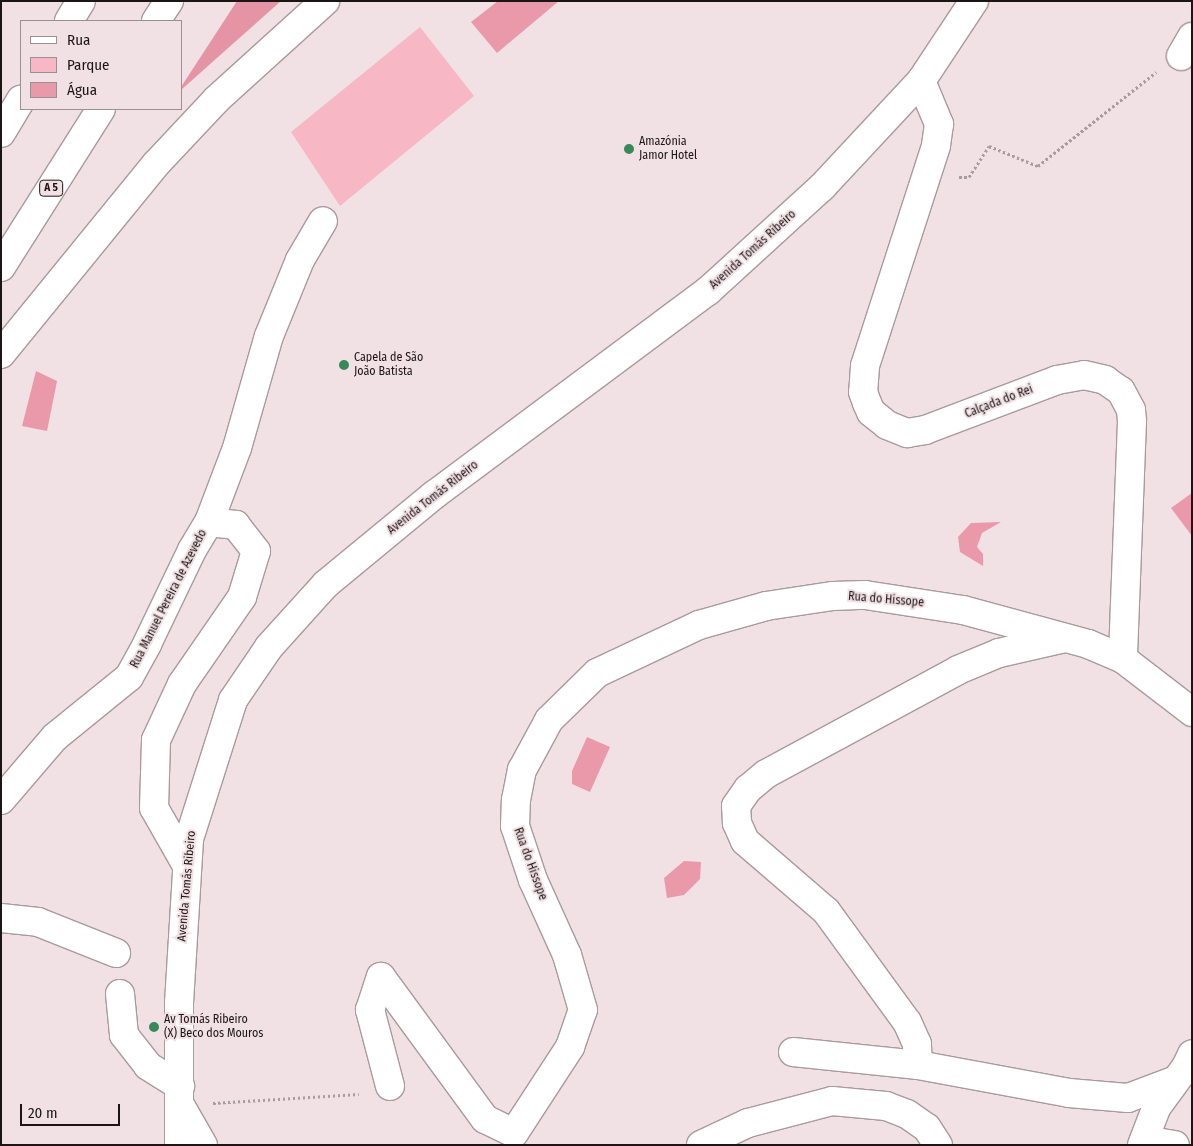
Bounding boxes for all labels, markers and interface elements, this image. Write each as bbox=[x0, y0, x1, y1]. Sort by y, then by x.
legend bbox=[20, 20, 182, 110]
text: Rua bbox=[67, 31, 90, 49]
text: Parque bbox=[67, 56, 110, 74]
text: Água bbox=[67, 81, 97, 99]
place label: Amazónia Jamor Hotel bbox=[639, 135, 697, 163]
marker: Amazónia Jamor Hotel bbox=[623, 143, 635, 155]
road number: A 5 bbox=[38, 180, 64, 197]
street label: Avenida Tomás Ribeiro bbox=[707, 207, 799, 293]
place label: Capela de São João Batista bbox=[354, 351, 423, 379]
marker: Capela de São João Batista bbox=[338, 359, 350, 371]
street label: Calçada do Rei bbox=[963, 382, 1035, 422]
street label: Avenida Tomás Ribeiro bbox=[385, 458, 481, 538]
street label: Rua Manuel Pereira de Azevedo bbox=[128, 527, 210, 671]
street label: Rua do Hissope bbox=[847, 590, 925, 610]
street label: Rua do Hissope bbox=[510, 826, 550, 902]
street label: Avenida Tomás Ribeiro bbox=[175, 830, 199, 942]
place label: Av Tomás Ribeiro (X) Beco dos Mouros bbox=[164, 1013, 263, 1041]
marker: Av Tomás Ribeiro (X) Beco dos Mouros bbox=[148, 1021, 160, 1033]
scale bar bbox=[22, 1094, 122, 1126]
text: 20 m bbox=[28, 1104, 58, 1122]

